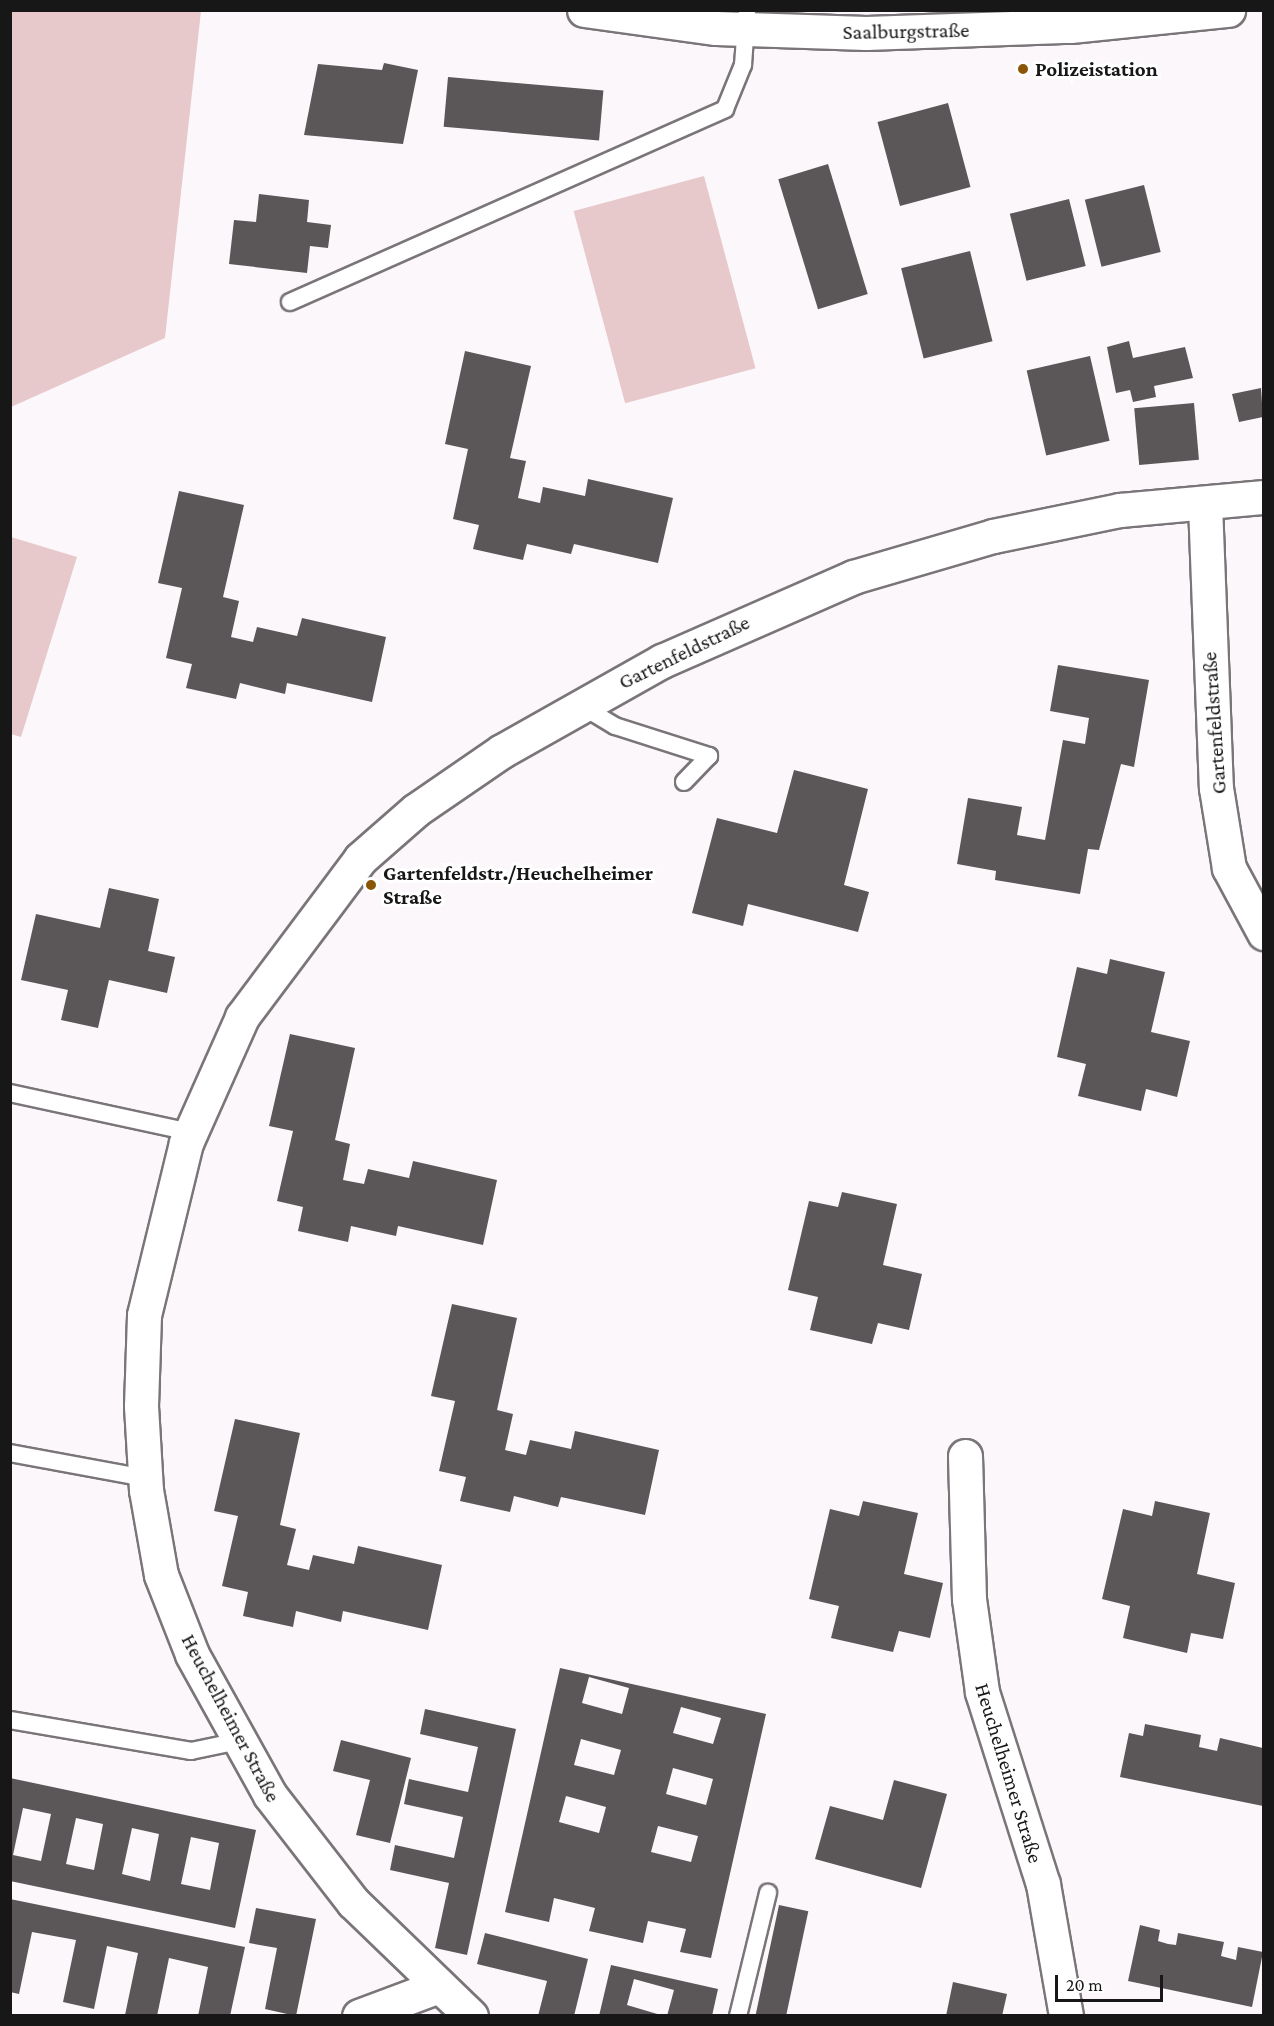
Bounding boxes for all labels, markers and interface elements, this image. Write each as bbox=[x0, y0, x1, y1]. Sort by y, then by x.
street label: Saalburgstraße bbox=[842, 17, 970, 45]
place label: Polizeistation bbox=[1035, 56, 1158, 82]
marker: Polizeistation bbox=[1016, 62, 1030, 76]
street label: Gartenfeldstraße bbox=[614, 609, 754, 695]
street label: Gartenfeldstraße bbox=[1196, 651, 1232, 795]
place label: Gartenfeldstr./Heuchelheimer Straße bbox=[383, 860, 653, 910]
marker: Gartenfeldstr./Heuchelheimer Straße bbox=[364, 878, 378, 892]
street label: Heuchelheimer Straße bbox=[176, 1630, 286, 1806]
street label: Heuchelheimer Straße bbox=[970, 1680, 1048, 1866]
scale bar bbox=[1058, 1963, 1166, 2001]
text: 20 m bbox=[1066, 1975, 1103, 1995]

